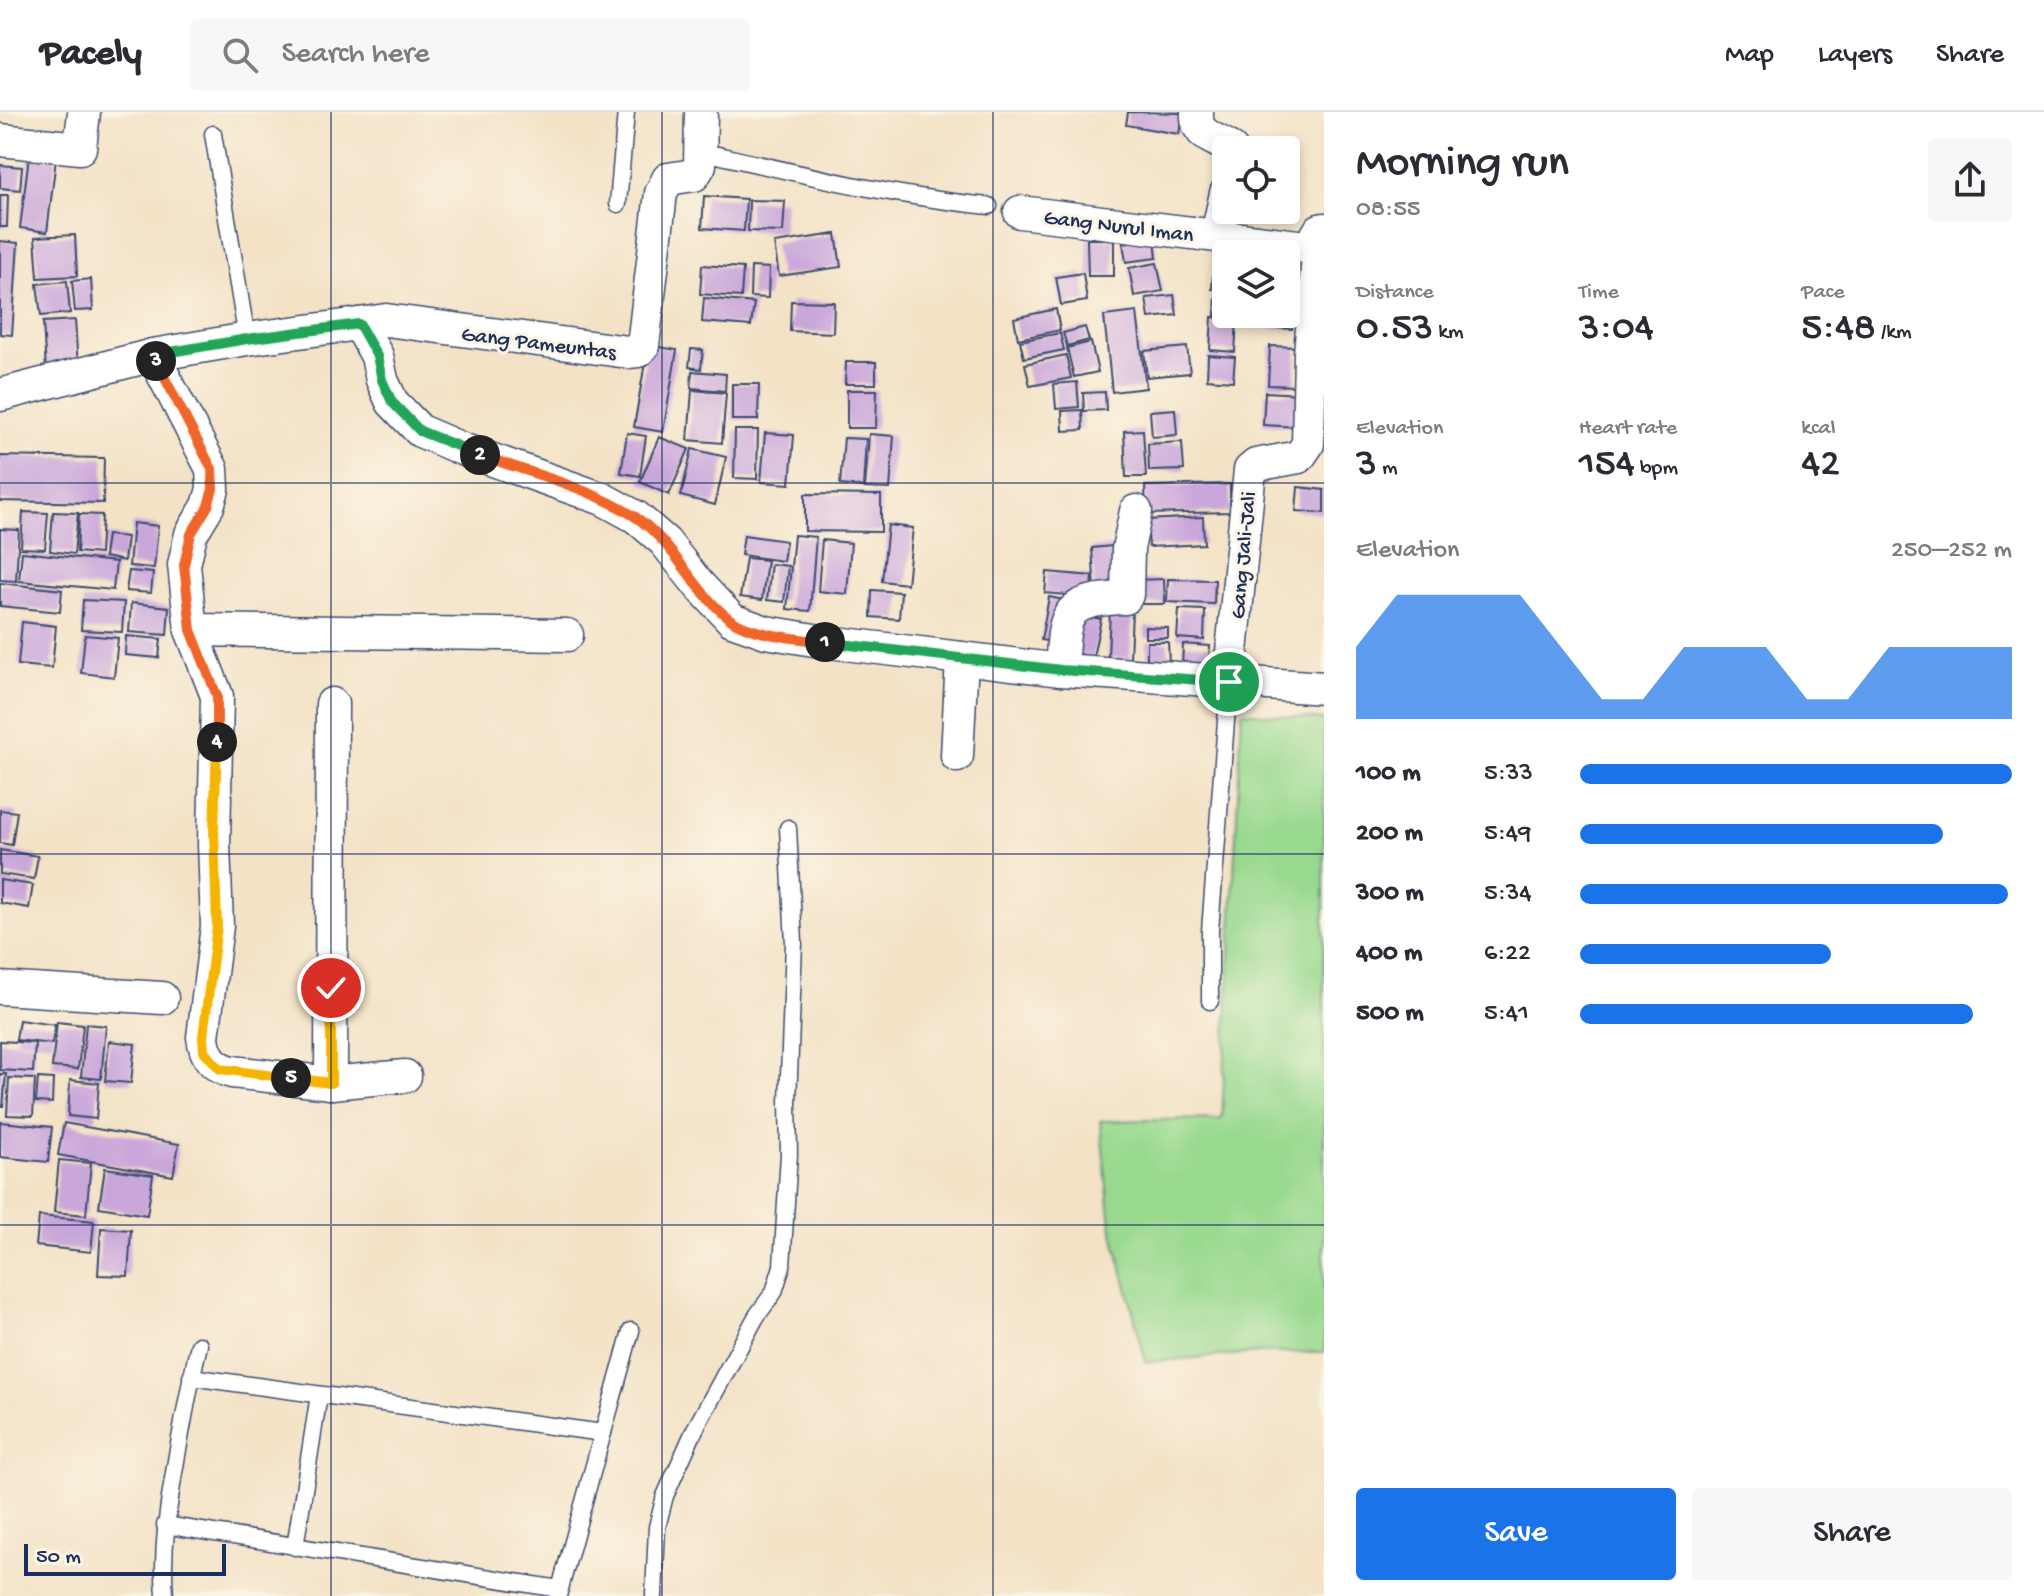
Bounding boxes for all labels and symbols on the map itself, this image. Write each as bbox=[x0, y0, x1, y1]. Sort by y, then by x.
street label: Gang Nurul Iman bbox=[1042, 206, 1195, 250]
street label: Gang Pameuntas bbox=[460, 323, 618, 367]
pin: 3 bbox=[136, 341, 176, 381]
pin: 2 bbox=[460, 435, 500, 475]
street label: Gang Jali-Jali bbox=[1226, 490, 1264, 620]
pin: 1 bbox=[805, 622, 845, 662]
pin bbox=[1195, 648, 1263, 716]
pin: 4 bbox=[197, 722, 237, 762]
pin bbox=[297, 954, 365, 1022]
pin: 5 bbox=[271, 1058, 311, 1098]
scale bar bbox=[24, 1540, 226, 1576]

